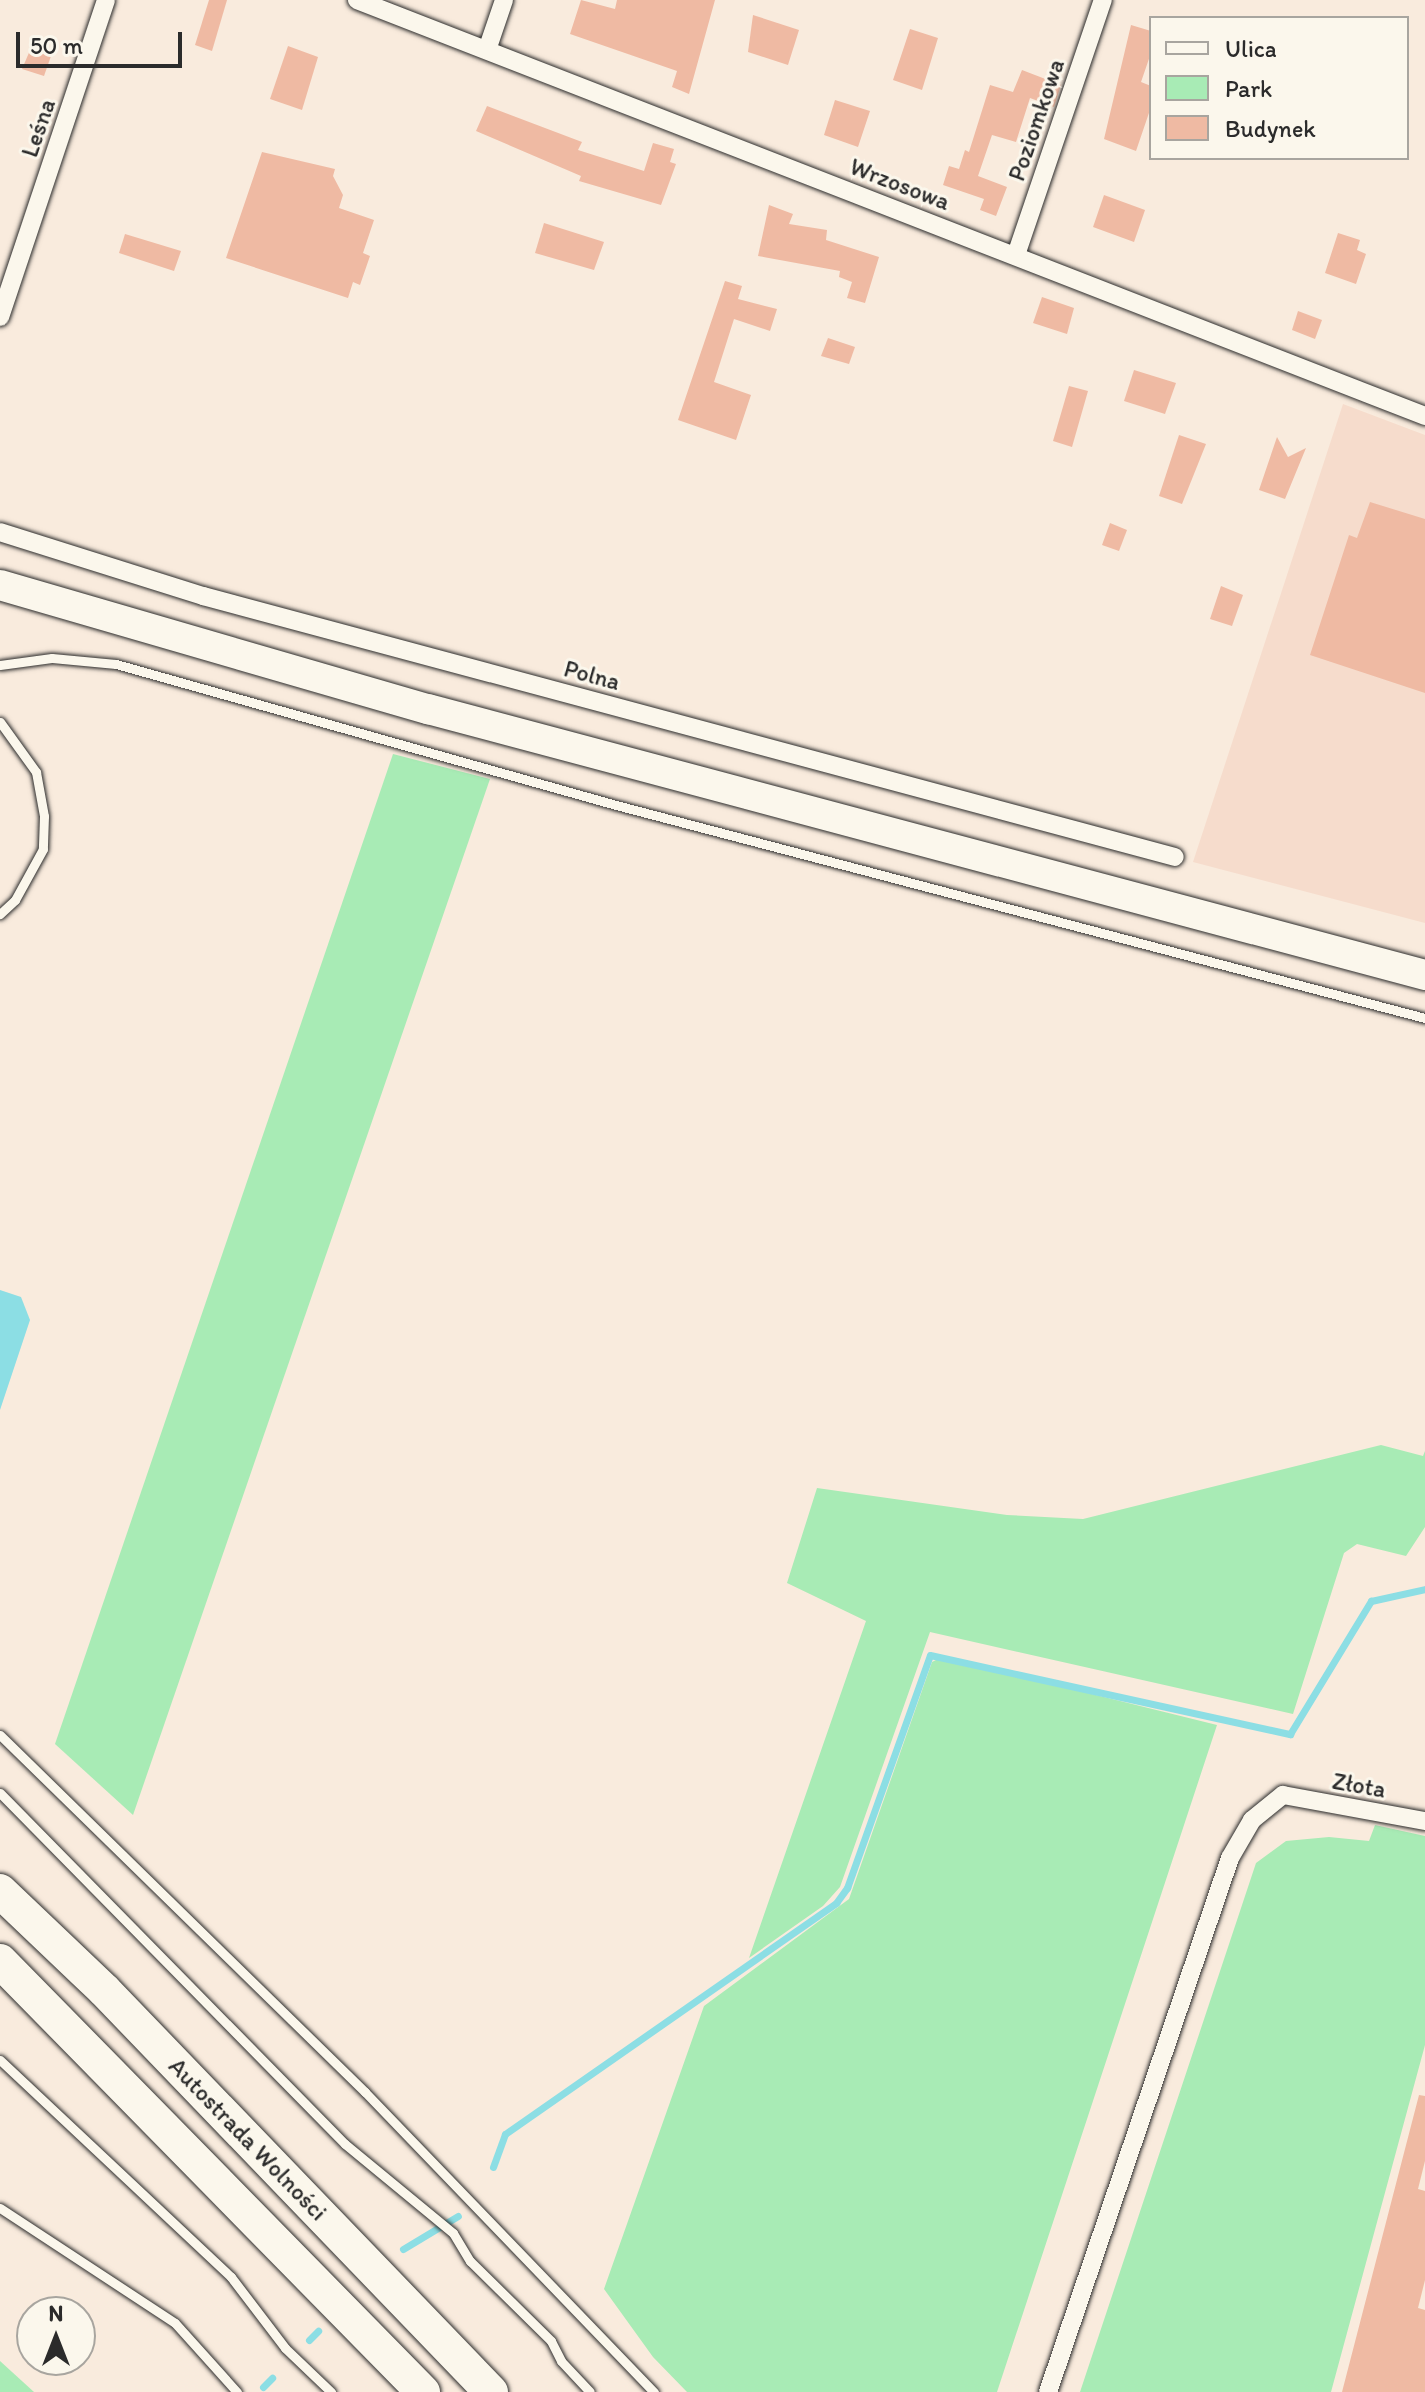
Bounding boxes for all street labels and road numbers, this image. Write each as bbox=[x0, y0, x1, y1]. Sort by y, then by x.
street label: Poziomkowa bbox=[1002, 55, 1070, 185]
street label: Leśna bbox=[15, 95, 61, 161]
street label: Wrzosowa bbox=[846, 152, 954, 216]
street label: Polna bbox=[561, 654, 623, 696]
street label: Złota bbox=[1330, 1766, 1388, 1804]
street label: Autostrada Wolności bbox=[163, 2052, 333, 2226]

